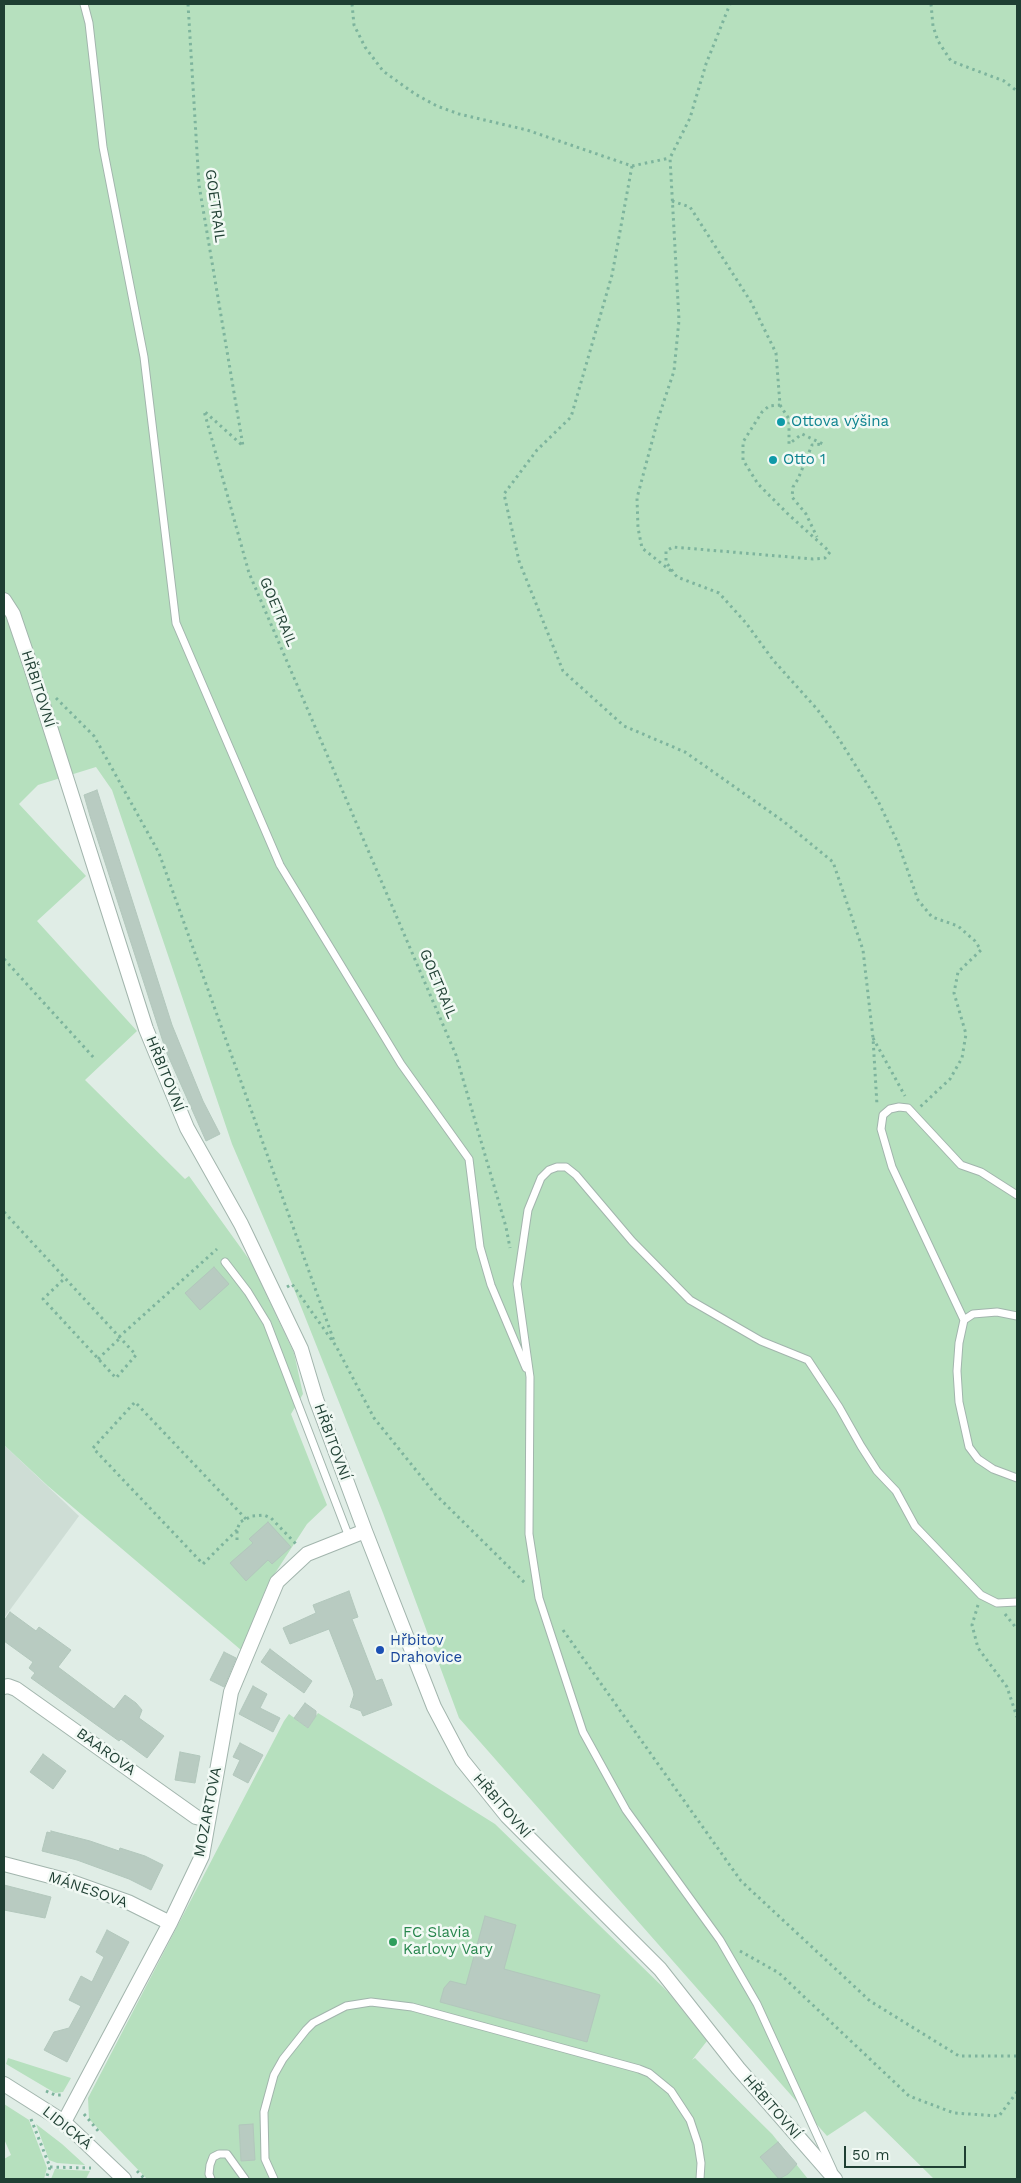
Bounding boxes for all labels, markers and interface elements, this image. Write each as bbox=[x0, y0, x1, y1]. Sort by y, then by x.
street label: GOETRAIL bbox=[201, 168, 229, 244]
place label: Ottova výšina bbox=[791, 413, 889, 431]
marker: Ottova výšina bbox=[775, 416, 787, 428]
place label: Otto 1 bbox=[783, 451, 826, 469]
marker: Otto 1 bbox=[767, 454, 779, 466]
street label: GOETRAIL bbox=[255, 574, 301, 650]
street label: HŘBITOVNÍ bbox=[17, 648, 59, 730]
street label: GOETRAIL bbox=[415, 946, 461, 1022]
street label: HŘBITOVNÍ bbox=[142, 1033, 188, 1115]
street label: HŘBITOVNÍ bbox=[310, 1401, 354, 1483]
place label: Hřbitov Drahovice bbox=[390, 1632, 462, 1667]
marker: Hřbitov Drahovice bbox=[374, 1644, 386, 1656]
street label: BAAROVA bbox=[73, 1724, 139, 1780]
street label: MOZARTOVA bbox=[190, 1765, 226, 1859]
street label: HŘBITOVNÍ bbox=[469, 1770, 535, 1842]
street label: MÁNESOVA bbox=[46, 1868, 130, 1912]
place label: FC Slavia Karlovy Vary bbox=[403, 1924, 493, 1959]
marker: FC Slavia Karlovy Vary bbox=[387, 1936, 399, 1948]
street label: HŘBITOVNÍ bbox=[739, 2071, 805, 2143]
street label: LIDICKÁ bbox=[39, 2103, 95, 2153]
scale bar bbox=[846, 2136, 968, 2168]
text: 50 m bbox=[852, 2146, 889, 2164]

